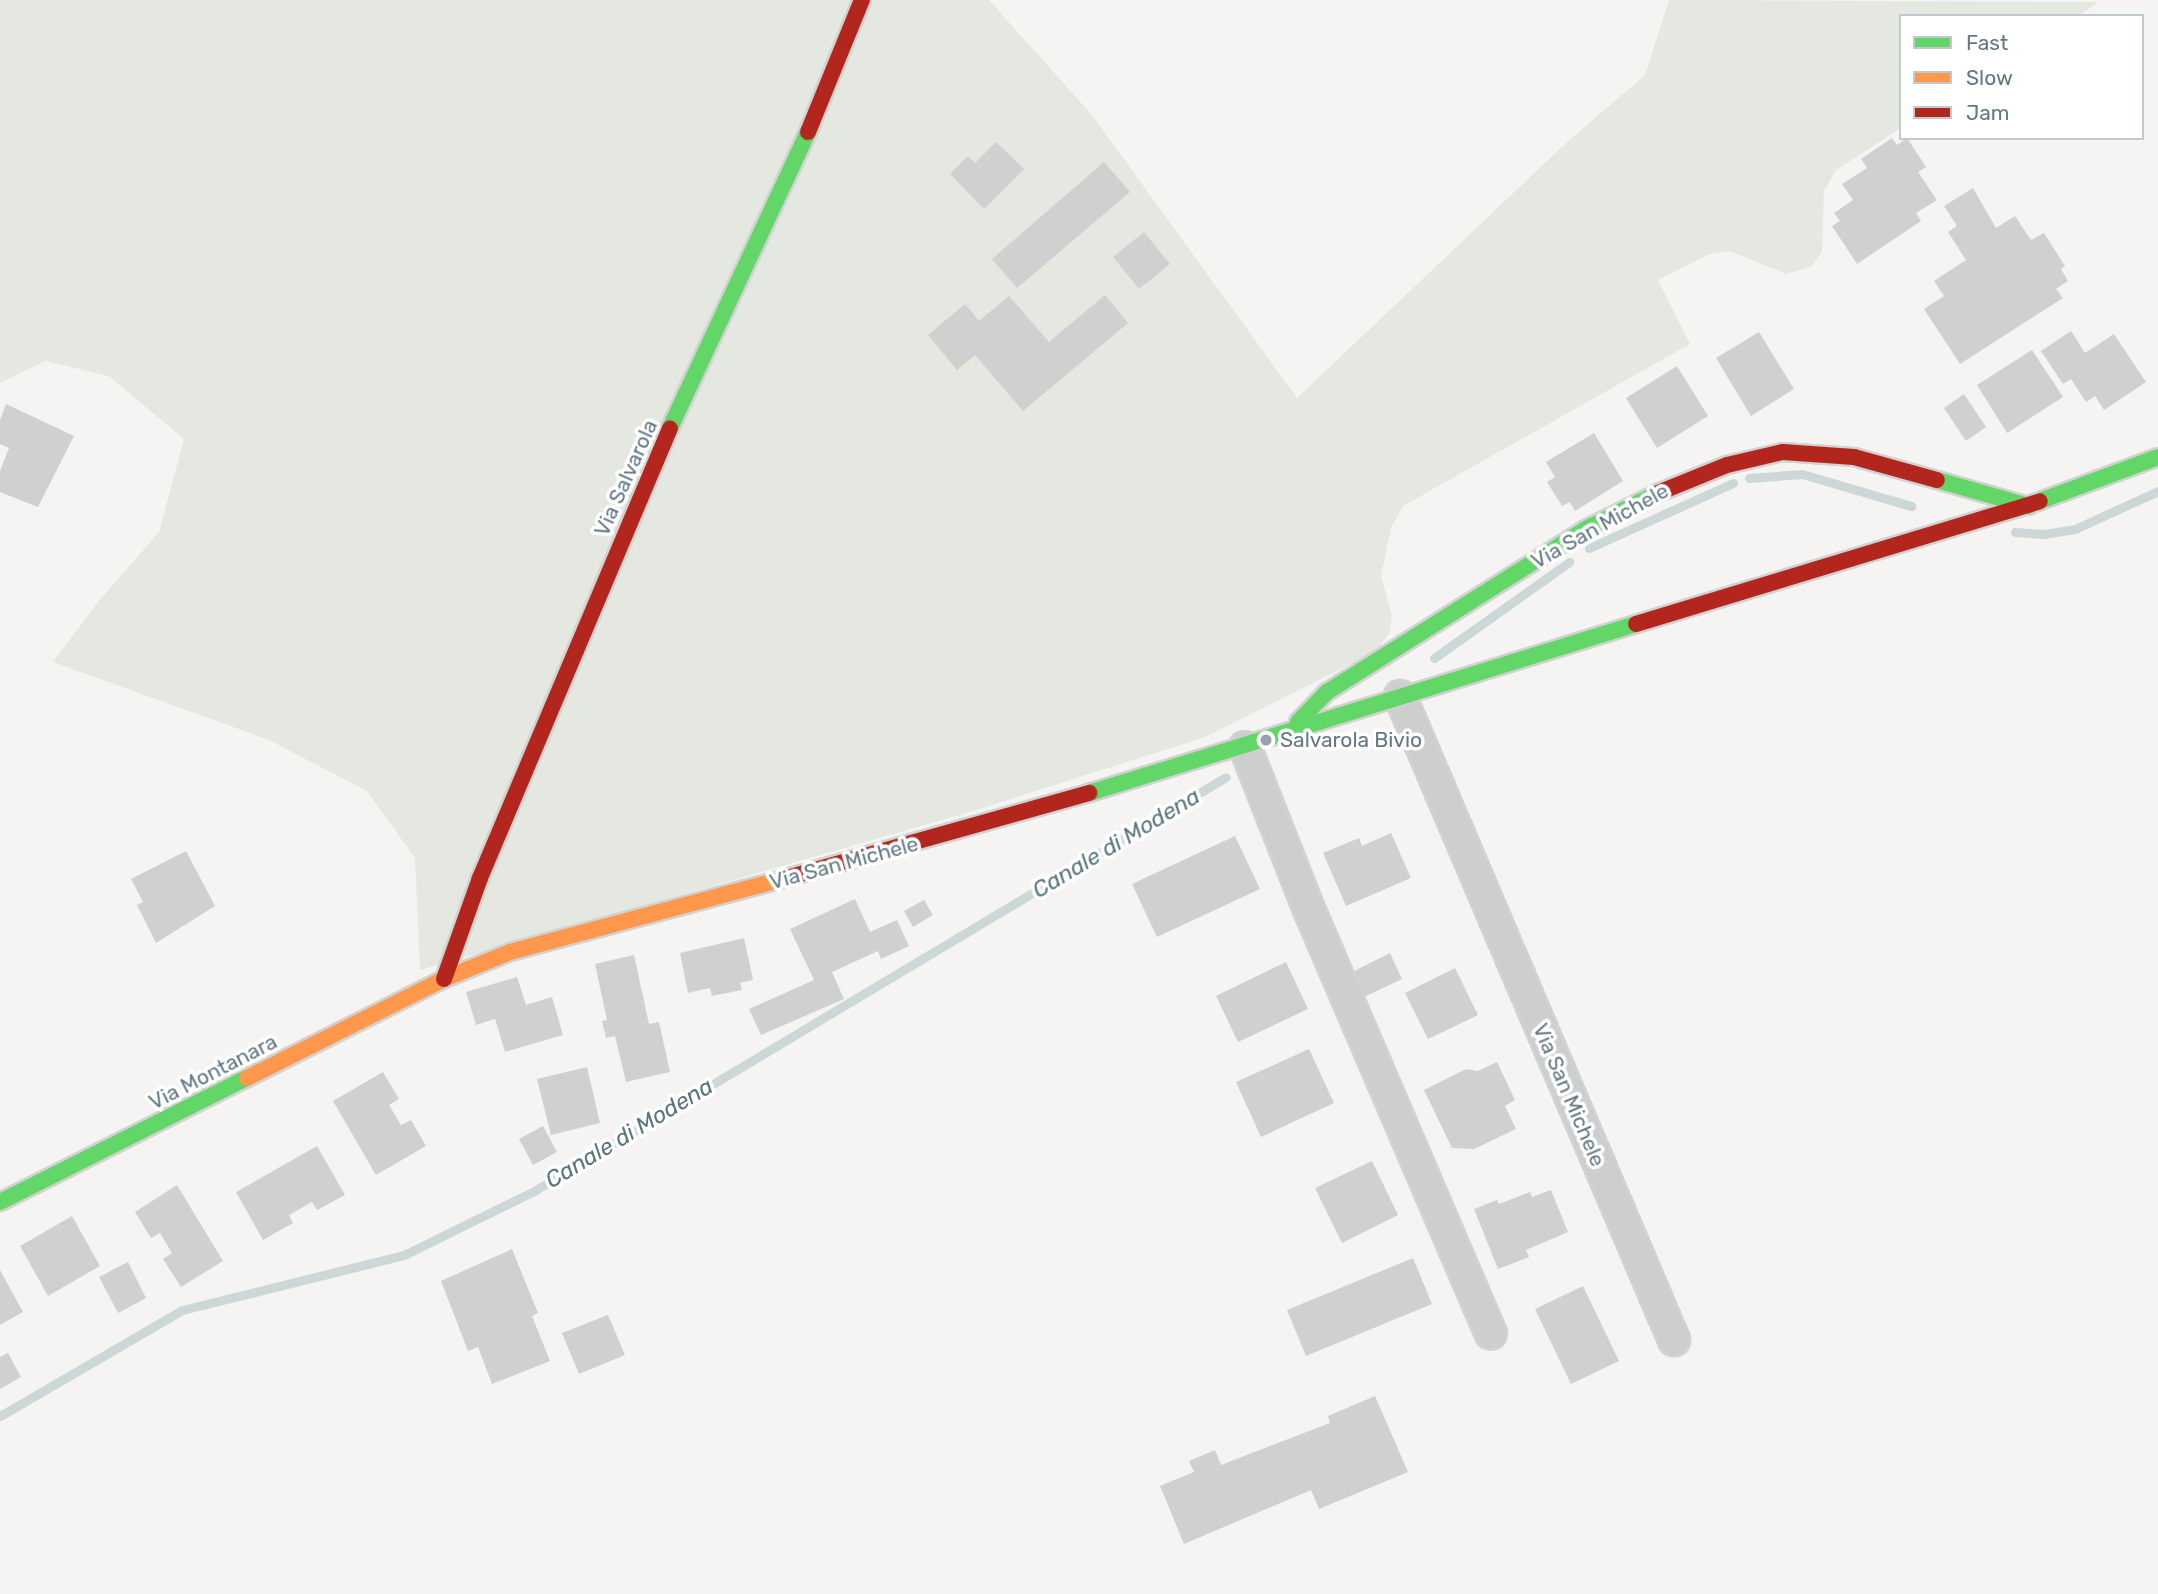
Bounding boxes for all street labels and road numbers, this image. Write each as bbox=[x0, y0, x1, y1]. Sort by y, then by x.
street label: Via Salvarola bbox=[589, 416, 663, 540]
street label: Via San Michele bbox=[1527, 478, 1673, 574]
street label: Via San Michele bbox=[767, 831, 921, 895]
street label: Via San Michele bbox=[1528, 1020, 1610, 1170]
street label: Via Montanara bbox=[145, 1029, 281, 1115]

